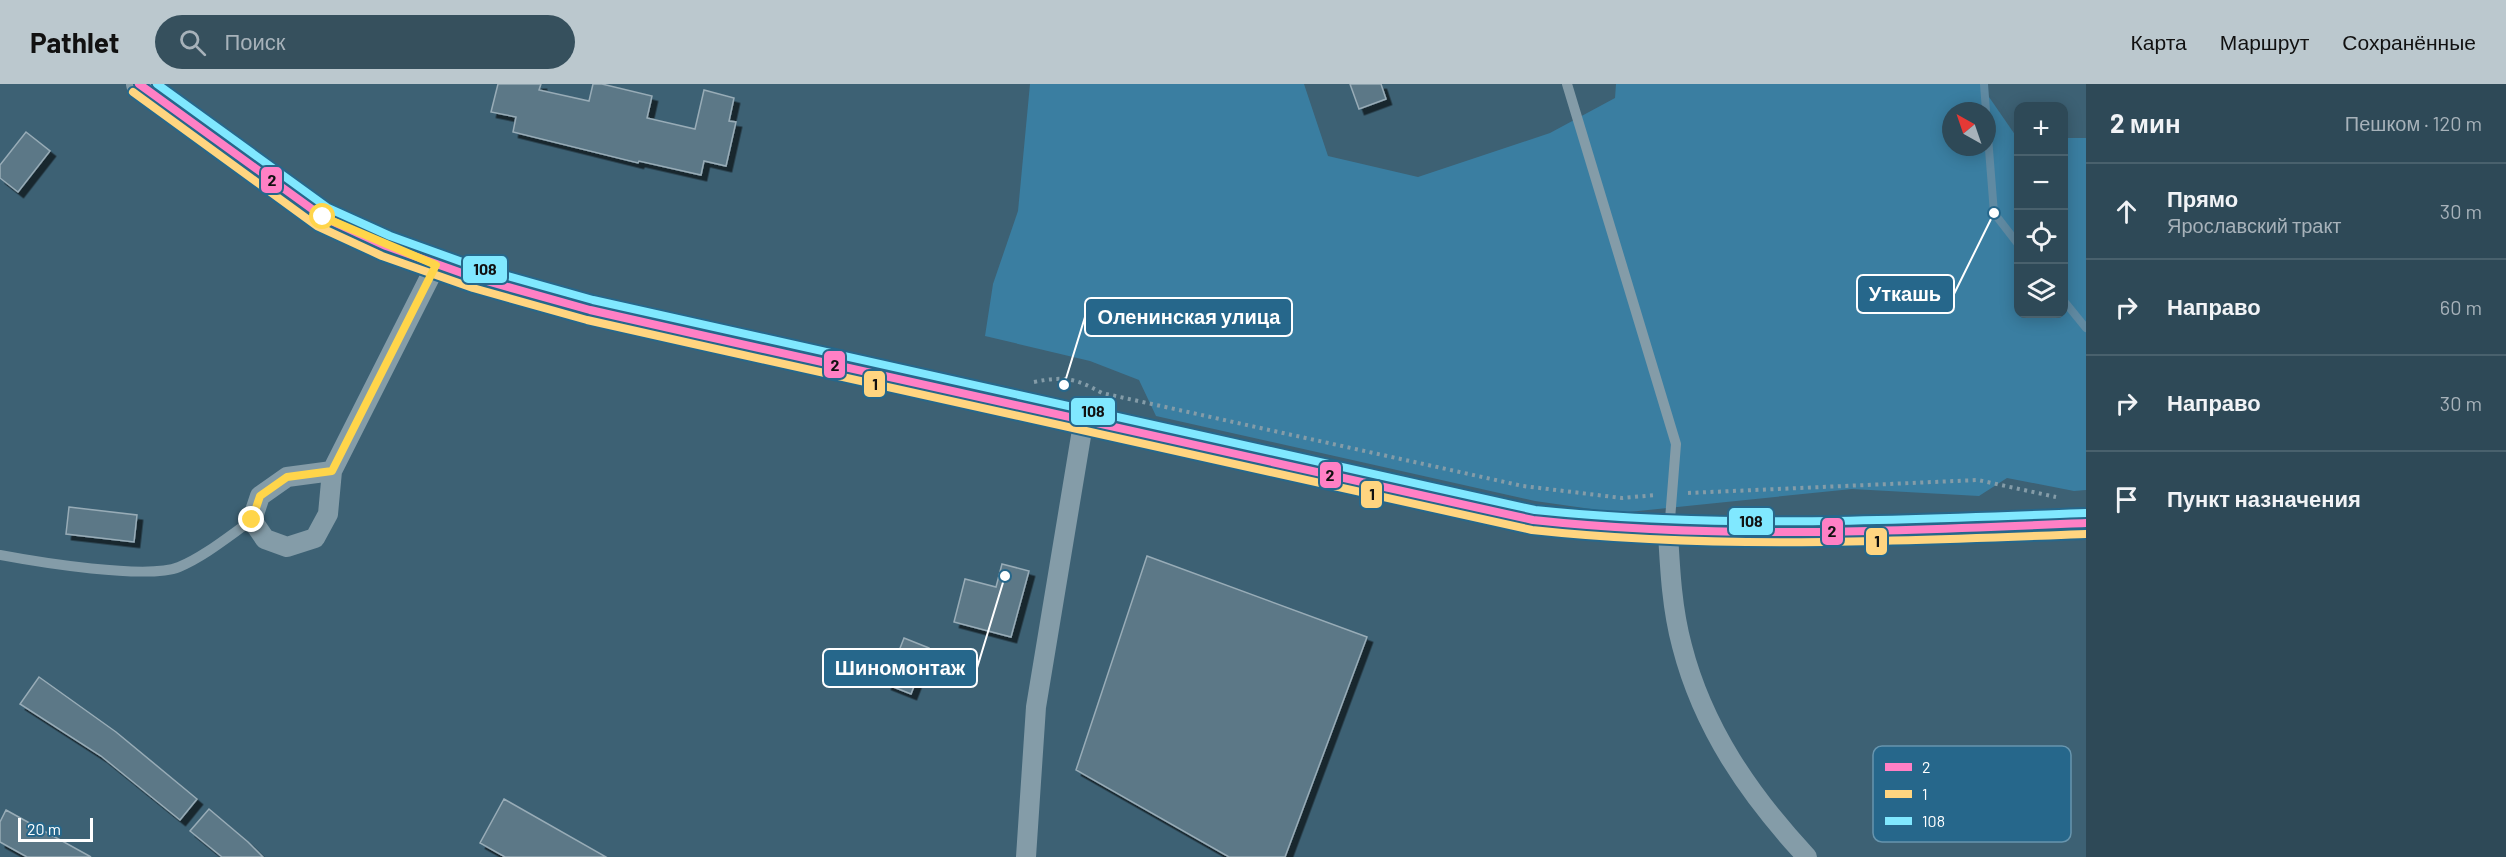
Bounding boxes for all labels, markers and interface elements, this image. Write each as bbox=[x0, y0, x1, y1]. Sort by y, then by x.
search box bbox=[155, 15, 575, 69]
text: Pathlet bbox=[30, 25, 119, 59]
icon: search bbox=[176, 26, 209, 59]
text: Поиск bbox=[224, 28, 285, 54]
text: Карта bbox=[2131, 29, 2187, 54]
text: Маршрут bbox=[2220, 29, 2309, 54]
text: Сохранённые bbox=[2342, 29, 2476, 54]
north arrow bbox=[1942, 102, 1996, 156]
map controls bbox=[2014, 102, 2068, 318]
button: + bbox=[2014, 102, 2068, 156]
text: 2 мин bbox=[2110, 107, 2181, 138]
text: Пешком · 120 m bbox=[2345, 111, 2482, 135]
button: − bbox=[2014, 156, 2068, 210]
line badge: 2 bbox=[260, 166, 283, 194]
text: 2 bbox=[268, 170, 277, 189]
text: Прямо bbox=[2167, 185, 2238, 211]
icon: ahead bbox=[2110, 195, 2143, 228]
text: 30 m bbox=[2440, 199, 2482, 223]
route start bbox=[309, 203, 335, 229]
button: locate bbox=[2014, 210, 2068, 264]
text: Ярославский тракт bbox=[2167, 213, 2342, 237]
line badge: 108 bbox=[462, 255, 508, 284]
text: 108 bbox=[473, 259, 497, 278]
button: layers bbox=[2014, 264, 2068, 318]
callout: Уткашь bbox=[1857, 275, 1954, 313]
text: Уткашь bbox=[1869, 281, 1941, 305]
icon: right bbox=[2110, 291, 2143, 324]
text: Направо bbox=[2167, 293, 2261, 319]
text: 60 m bbox=[2440, 295, 2482, 319]
callout: Оленинская улица bbox=[1085, 298, 1292, 336]
text: Оленинская улица bbox=[1098, 304, 1281, 328]
line badge: 2 bbox=[823, 350, 846, 379]
text: 2 bbox=[831, 355, 840, 374]
line badge: 1 bbox=[863, 370, 886, 398]
text: 1 bbox=[872, 374, 878, 393]
icon: right bbox=[2110, 387, 2143, 420]
text: Направо bbox=[2167, 389, 2261, 415]
text: 30 m bbox=[2440, 391, 2482, 415]
line badge: 108 bbox=[1070, 397, 1116, 426]
text: 108 bbox=[1081, 401, 1105, 420]
line badge: 2 bbox=[1319, 461, 1342, 489]
text: 2 bbox=[1326, 465, 1335, 484]
line badge: 1 bbox=[1360, 480, 1383, 509]
icon: arrive bbox=[2110, 483, 2143, 516]
text: 1 bbox=[1369, 484, 1375, 503]
text: Пункт назначения bbox=[2167, 485, 2361, 511]
route end bbox=[238, 506, 264, 532]
line badge: 108 bbox=[1728, 507, 1774, 536]
text: 108 bbox=[1739, 511, 1763, 530]
line badge: 2 bbox=[1821, 517, 1844, 546]
text: 2 bbox=[1828, 521, 1837, 540]
line badge: 1 bbox=[1865, 527, 1888, 556]
text: 1 bbox=[1874, 531, 1880, 550]
callout: Шиномонтаж bbox=[823, 649, 977, 687]
text: Шиномонтаж bbox=[835, 655, 966, 679]
legend bbox=[1873, 746, 2071, 842]
text: 2 bbox=[1922, 757, 1931, 776]
text: 1 bbox=[1922, 784, 1928, 803]
text: 108 bbox=[1922, 811, 1945, 830]
scale bar bbox=[18, 815, 93, 842]
text: 20 m bbox=[27, 819, 61, 838]

